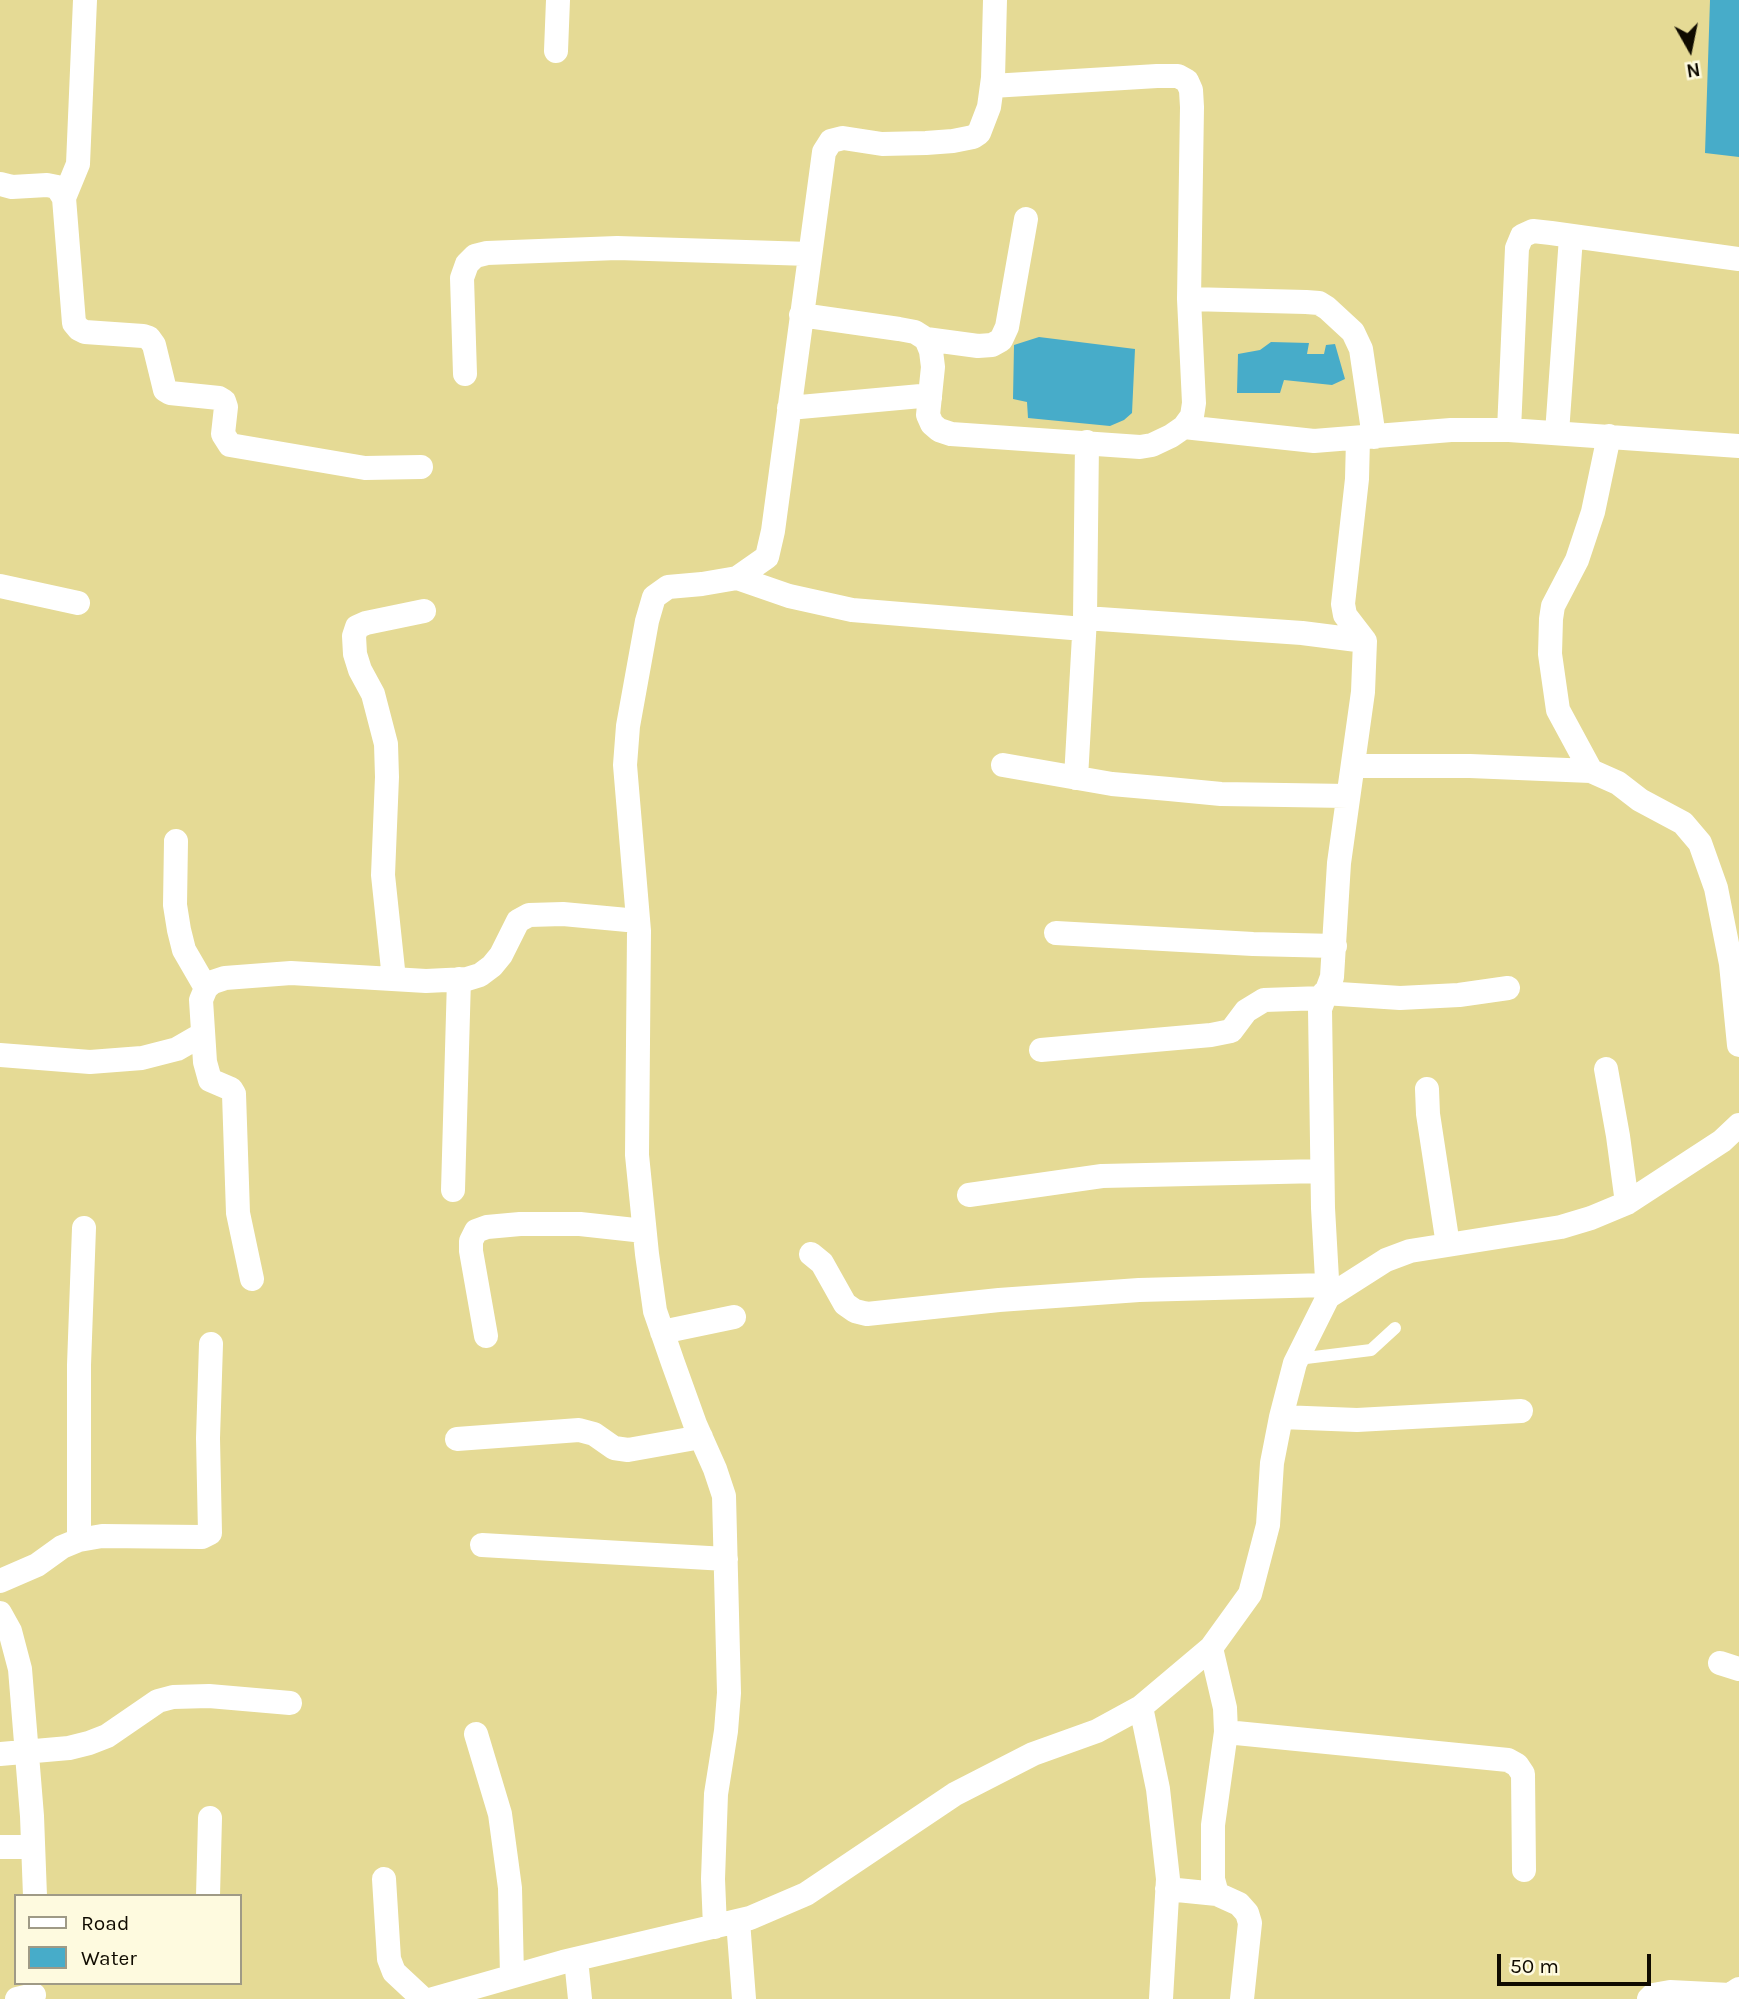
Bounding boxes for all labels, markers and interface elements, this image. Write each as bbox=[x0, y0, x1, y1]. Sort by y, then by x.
north arrow bbox=[1655, 14, 1725, 84]
text: N bbox=[1685, 58, 1702, 82]
legend bbox=[14, 1894, 242, 1985]
text: Road bbox=[81, 1911, 129, 1935]
scale bar bbox=[1501, 1940, 1655, 1984]
text: Water bbox=[81, 1946, 137, 1970]
text: 50 m bbox=[1510, 1954, 1559, 1978]

